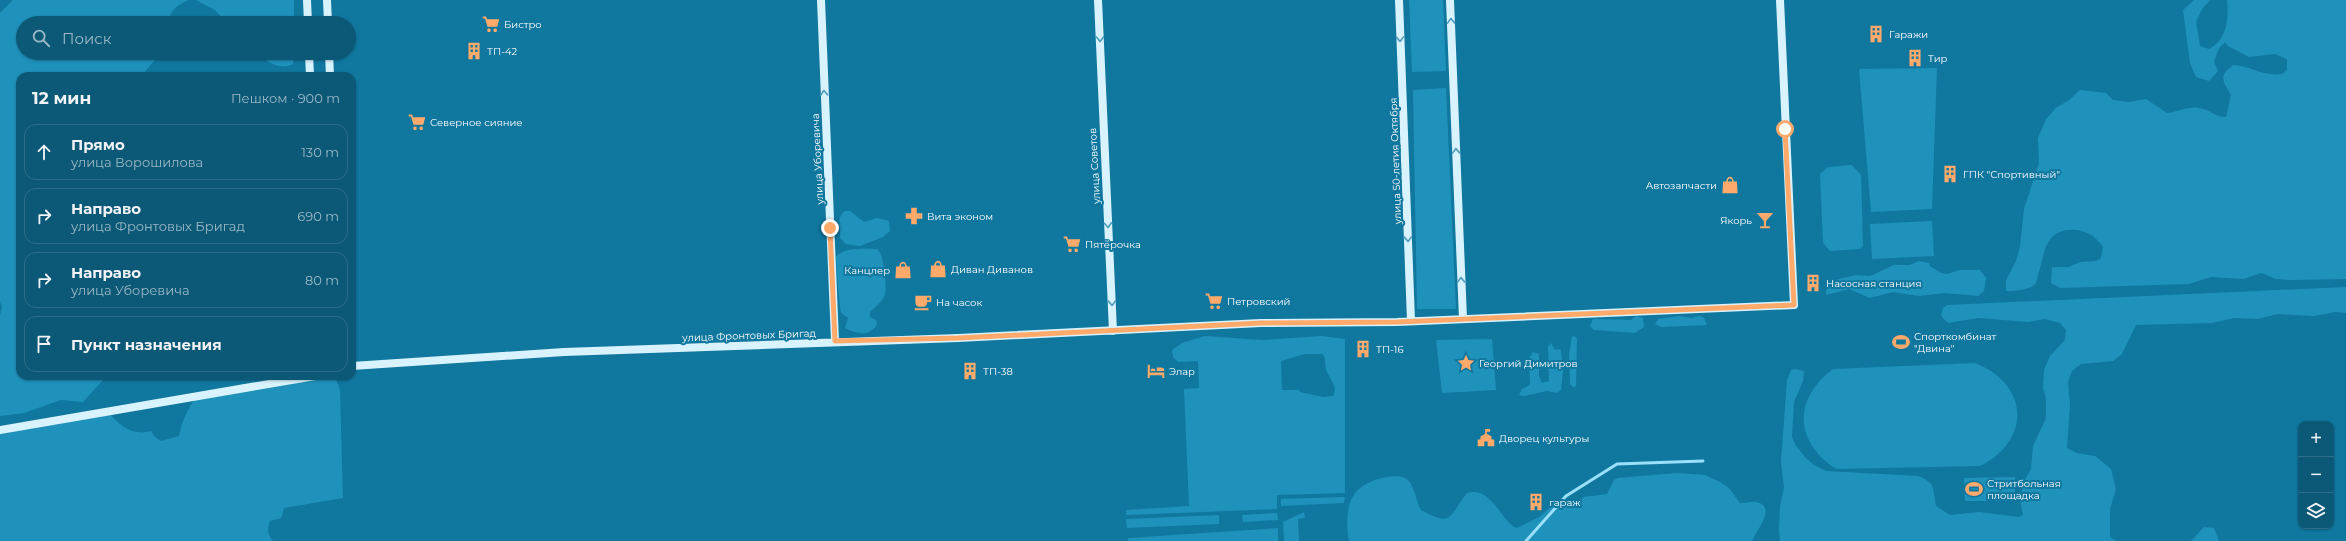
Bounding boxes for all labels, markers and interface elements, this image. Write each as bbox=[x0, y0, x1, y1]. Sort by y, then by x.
supermarket icon: Бистро bbox=[481, 14, 501, 34]
search box bbox=[16, 16, 356, 60]
place label: Бистро bbox=[504, 18, 542, 31]
one-way arrow bbox=[1447, 18, 1455, 24]
building icon: Гаражи bbox=[1866, 24, 1886, 44]
icon: search bbox=[30, 27, 52, 49]
place label: Гаражи bbox=[1889, 28, 1928, 41]
text: Поиск bbox=[62, 29, 111, 48]
one-way arrow bbox=[1096, 36, 1104, 42]
one-way arrow bbox=[1396, 36, 1404, 42]
building icon: ТП-42 bbox=[464, 41, 484, 61]
place label: ТП-42 bbox=[487, 45, 518, 58]
building icon: Тир bbox=[1905, 48, 1925, 68]
place label: Тир bbox=[1928, 52, 1948, 65]
text: 12 мин bbox=[32, 88, 91, 108]
text: Пешком · 900 m bbox=[231, 90, 340, 106]
one-way arrow bbox=[820, 90, 828, 96]
street label: улица 50-летия Октября bbox=[1387, 97, 1404, 226]
supermarket icon: Северное сияние bbox=[407, 112, 427, 132]
street label: улица Уборевича bbox=[809, 113, 826, 206]
place label: Северное сияние bbox=[430, 116, 523, 129]
route start bbox=[1776, 120, 1794, 138]
street label: улица Советов bbox=[1086, 128, 1103, 205]
text: Прямо bbox=[71, 135, 125, 154]
icon: ahead bbox=[33, 141, 55, 163]
text: 130 m bbox=[301, 144, 339, 160]
one-way arrow bbox=[1452, 148, 1461, 154]
text: улица Ворошилова bbox=[71, 154, 203, 170]
building icon: ГПК "Спортивный" bbox=[1940, 164, 1960, 184]
place label: ГПК "Спортивный" bbox=[1963, 168, 2060, 181]
shop icon: Автозапчасти bbox=[1720, 175, 1740, 195]
place label: Автозапчасти bbox=[1646, 179, 1717, 192]
text: Направо bbox=[71, 199, 141, 218]
icon: right bbox=[33, 205, 55, 227]
pharmacy icon: Вита эконом bbox=[904, 206, 924, 226]
text: 690 m bbox=[297, 208, 339, 224]
place label: Вита эконом bbox=[927, 210, 993, 223]
bar icon: Якорь bbox=[1755, 210, 1775, 230]
place label: Якорь bbox=[1720, 214, 1752, 227]
text: улица Фронтовых Бригад bbox=[71, 218, 245, 234]
route end bbox=[821, 219, 839, 237]
one-way arrow bbox=[1103, 222, 1112, 228]
supermarket icon: Пятёрочка bbox=[1062, 234, 1082, 254]
one-way arrow bbox=[1404, 236, 1412, 242]
place label: Пятёрочка bbox=[1085, 238, 1141, 251]
shop icon: Диван Диванов bbox=[928, 259, 948, 279]
shop icon: Канцлер bbox=[893, 260, 913, 280]
text: Направо bbox=[71, 263, 141, 282]
place label: Диван Диванов bbox=[951, 263, 1033, 276]
place label: Канцлер bbox=[844, 264, 890, 277]
icon: right bbox=[33, 269, 55, 291]
text: 80 m bbox=[305, 272, 339, 288]
building icon: Насосная станция bbox=[1803, 273, 1823, 293]
one-way arrow bbox=[1457, 277, 1466, 283]
place label: Насосная станция bbox=[1826, 277, 1921, 290]
text: улица Уборевича bbox=[71, 282, 190, 298]
supermarket icon: Петровский bbox=[1204, 291, 1224, 311]
cafe icon: На часок bbox=[913, 292, 933, 312]
place label: Петровский bbox=[1227, 295, 1290, 308]
place label: На часок bbox=[936, 296, 982, 309]
one-way arrow bbox=[1107, 300, 1116, 306]
street label: улица Фронтовых Бригад bbox=[681, 327, 817, 344]
place label: Спорткомбинат "Двина" bbox=[1914, 330, 1997, 355]
sports icon: Спорткомбинат "Двина" bbox=[1891, 332, 1911, 352]
icon: arrive bbox=[33, 333, 55, 355]
text: Пункт назначения bbox=[71, 335, 222, 354]
building icon: ТП-16 bbox=[1353, 339, 1373, 359]
place label: ТП-16 bbox=[1376, 343, 1403, 356]
place icon: Георгий Димитров bbox=[1456, 353, 1476, 373]
place label: Георгий Димитров bbox=[1479, 357, 1578, 370]
building icon: ТП-38 bbox=[960, 361, 980, 381]
hotel icon: Элар bbox=[1146, 361, 1166, 381]
place label: ТП-38 bbox=[983, 365, 1013, 378]
place label: Элар bbox=[1169, 365, 1195, 378]
map controls bbox=[2298, 421, 2334, 529]
button: + bbox=[2298, 421, 2334, 457]
public building icon: Дворец культуры bbox=[1476, 428, 1496, 448]
place label: Дворец культуры bbox=[1499, 432, 1589, 445]
button: − bbox=[2298, 457, 2334, 493]
place label: Стритбольная площадка bbox=[1987, 477, 2061, 502]
sports icon: Стритбольная площадка bbox=[1964, 479, 1984, 499]
building icon: гараж bbox=[1526, 492, 1546, 512]
button: layers bbox=[2298, 493, 2334, 529]
place label: гараж bbox=[1549, 496, 1581, 509]

